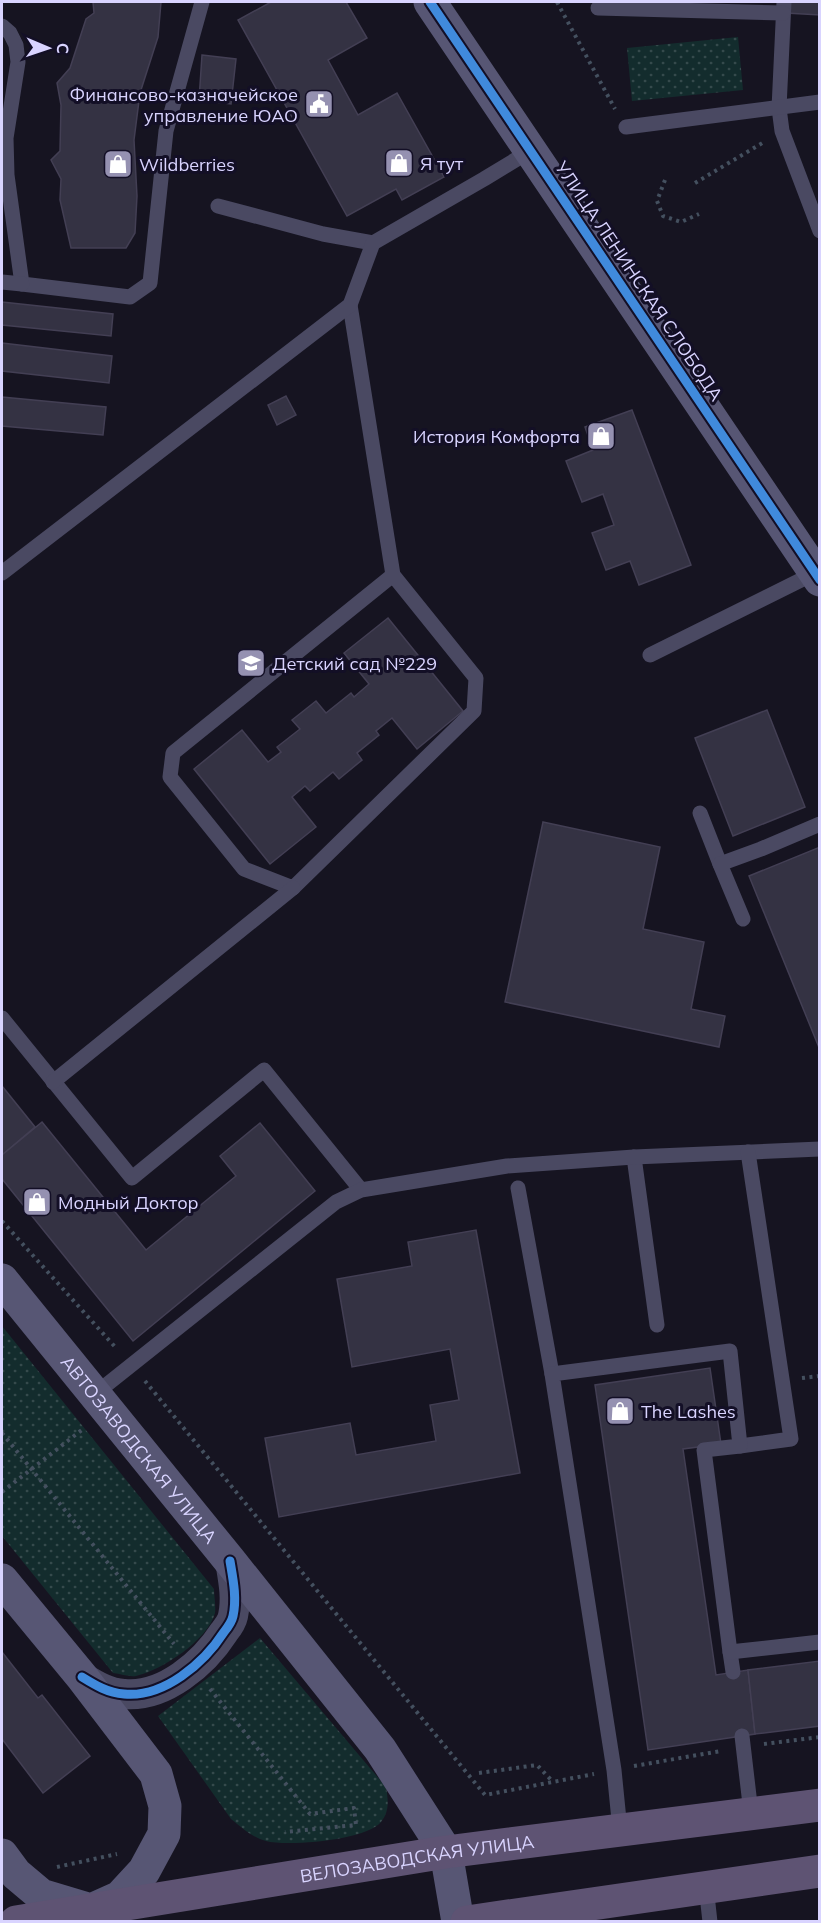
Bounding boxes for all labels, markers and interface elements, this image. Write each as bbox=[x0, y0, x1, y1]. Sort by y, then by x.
north arrow bbox=[18, 18, 78, 78]
text: С bbox=[53, 43, 73, 54]
place label: Финансово-казначейское управление ЮАО bbox=[70, 83, 298, 127]
public building icon: Финансово-казначейское управление ЮАО bbox=[303, 88, 335, 120]
shop icon: Я тут bbox=[383, 147, 415, 179]
shop icon: Wildberries bbox=[102, 148, 134, 180]
place label: Я тут bbox=[420, 152, 464, 175]
place label: Wildberries bbox=[139, 153, 235, 176]
street label: УЛИЦА ЛЕНИНСКАЯ СЛОБОДА bbox=[549, 156, 728, 405]
shop icon: История Комфорта bbox=[585, 420, 617, 452]
place label: История Комфорта bbox=[413, 425, 580, 448]
school or university icon: Детский сад №229 bbox=[235, 647, 267, 679]
place label: Детский сад №229 bbox=[272, 652, 437, 675]
shop icon: Модный Доктор bbox=[21, 1186, 53, 1218]
place label: Модный Доктор bbox=[58, 1191, 199, 1214]
street label: АВТОЗАВОДСКАЯ УЛИЦА bbox=[56, 1351, 222, 1548]
shop icon: The Lashes bbox=[604, 1395, 636, 1427]
place label: The Lashes bbox=[641, 1400, 736, 1423]
street label: ВЕЛОЗАВОДСКАЯ УЛИЦА bbox=[298, 1830, 535, 1887]

